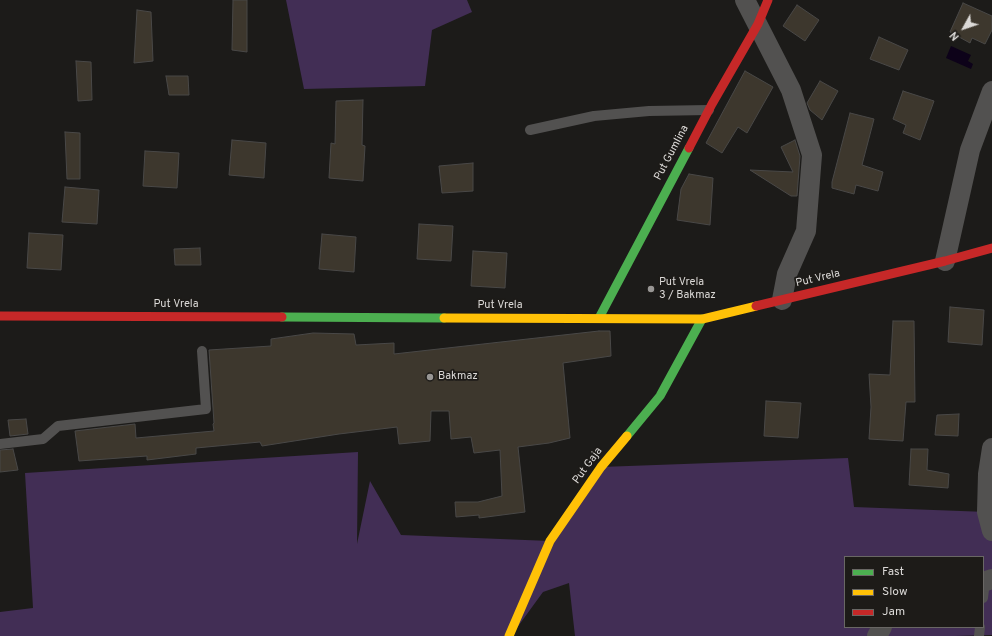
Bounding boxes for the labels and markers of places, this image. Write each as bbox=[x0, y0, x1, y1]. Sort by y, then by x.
place label: Put Vrela 3 / Bakmaz bbox=[659, 276, 716, 302]
marker: Put Vrela 3 / Bakmaz bbox=[646, 284, 656, 294]
place label: Bakmaz bbox=[438, 370, 478, 384]
marker: Bakmaz bbox=[425, 372, 435, 382]

